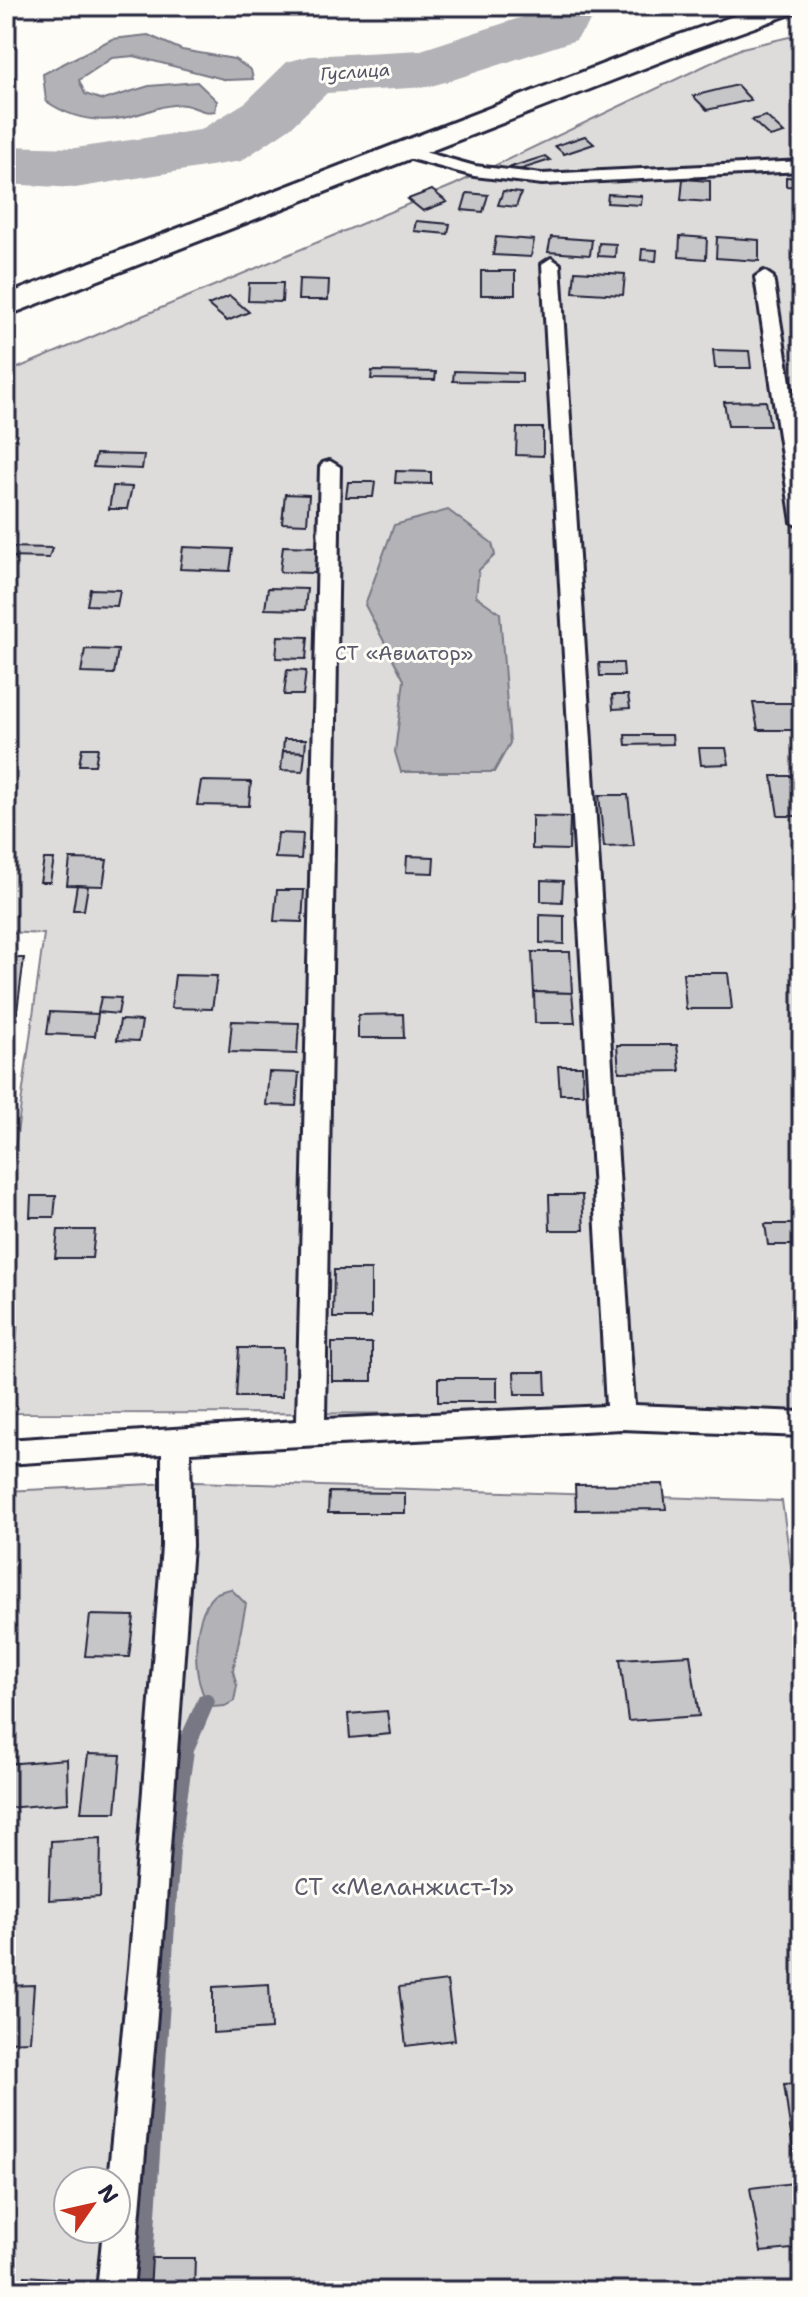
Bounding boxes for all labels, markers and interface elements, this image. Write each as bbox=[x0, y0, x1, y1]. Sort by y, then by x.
water label: Гуслица bbox=[319, 58, 391, 86]
park label: СТ «Авиатор» bbox=[335, 640, 473, 666]
park label: СТ «Меланжист-1» bbox=[294, 1871, 514, 1903]
north arrow bbox=[52, 2165, 132, 2245]
text: N bbox=[91, 2179, 125, 2209]

